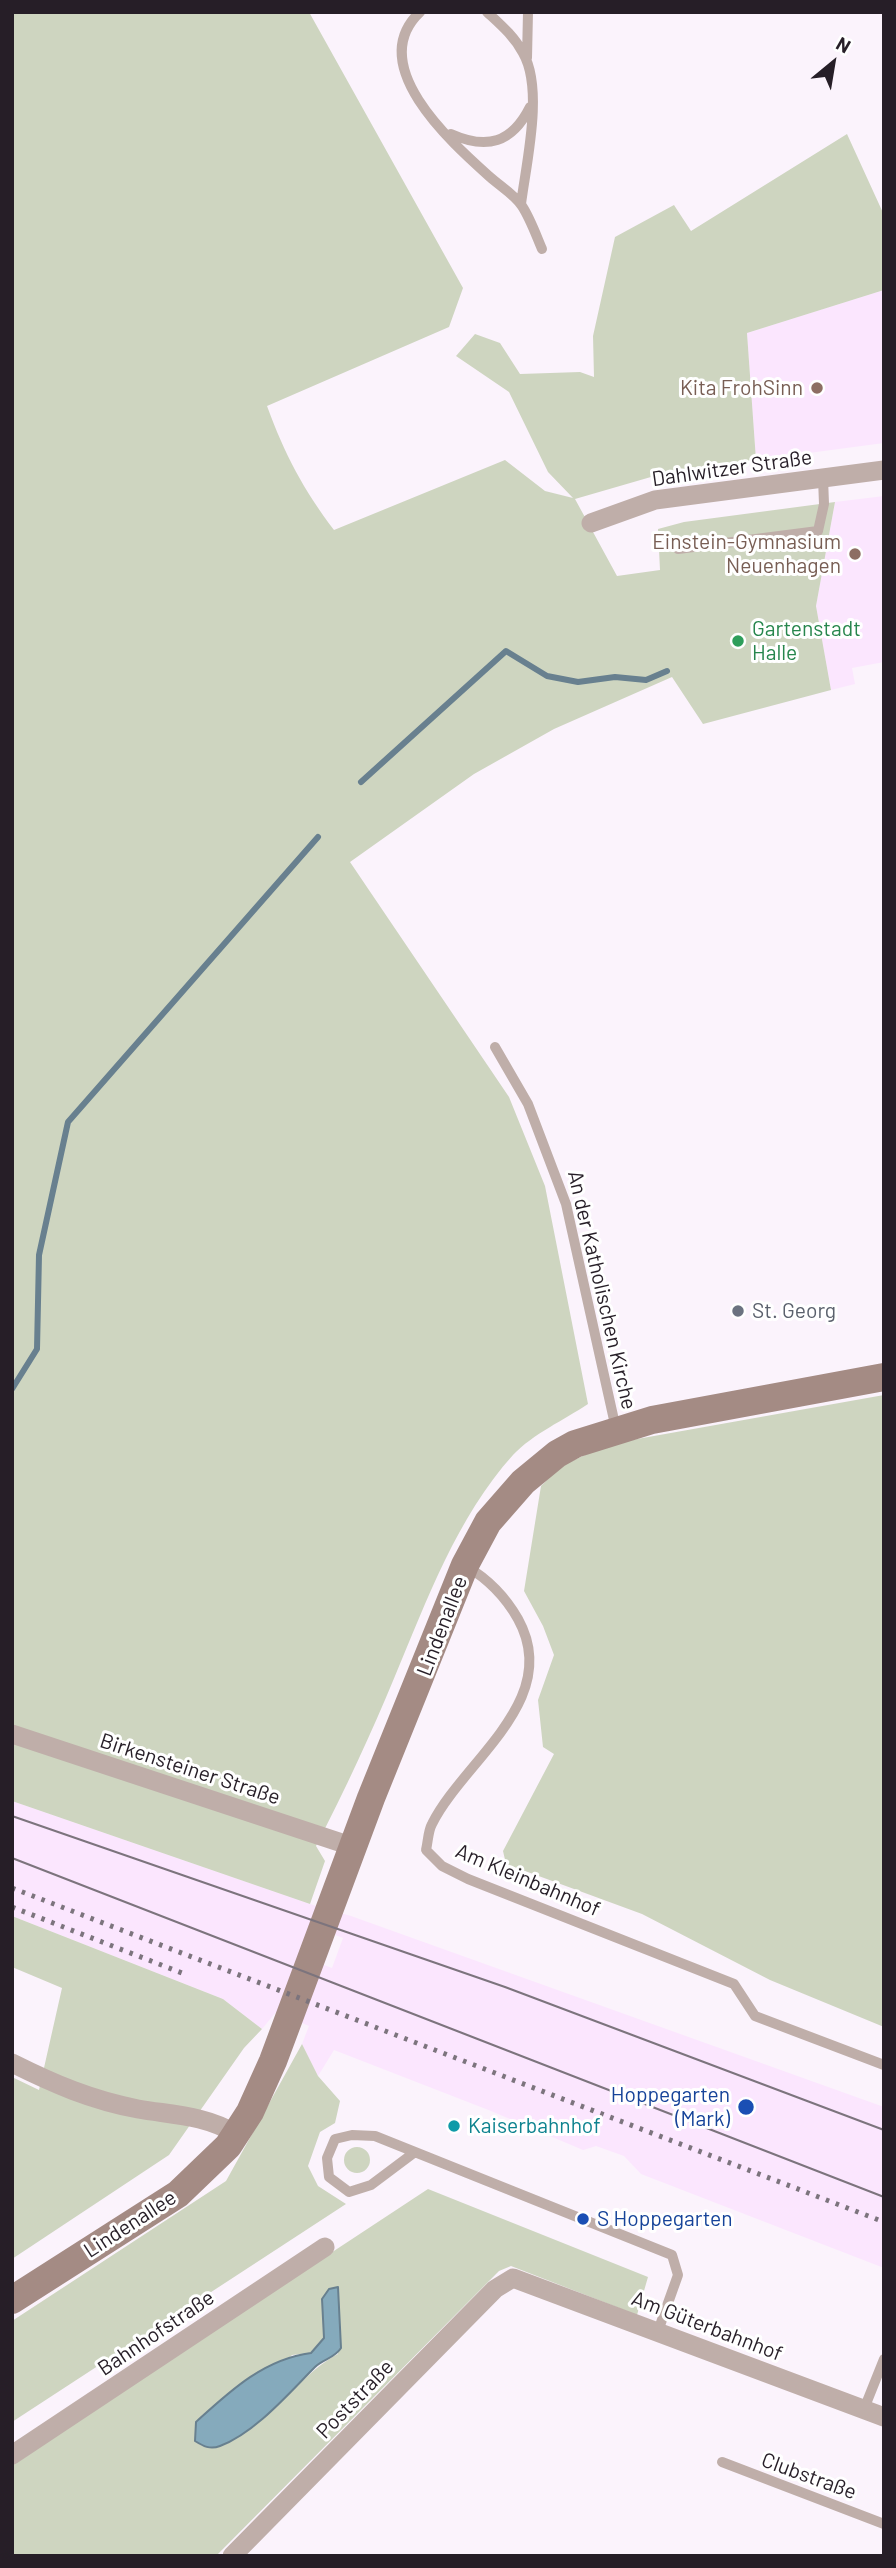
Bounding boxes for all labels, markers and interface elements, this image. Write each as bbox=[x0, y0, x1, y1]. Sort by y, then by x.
north arrow bbox=[798, 28, 868, 98]
text: N bbox=[833, 31, 855, 57]
place label: Kita FrohSinn bbox=[680, 375, 803, 401]
marker: Kita FrohSinn bbox=[809, 380, 825, 396]
street label: Dahlwitzer Straße bbox=[650, 444, 814, 492]
place label: Einstein-Gymnasium Neuenhagen bbox=[652, 529, 841, 579]
marker: Einstein-Gymnasium Neuenhagen bbox=[847, 546, 863, 562]
place label: Gartenstadt Halle bbox=[752, 616, 861, 666]
marker: Gartenstadt Halle bbox=[730, 633, 746, 649]
street label: An der Katholischen Kirche bbox=[562, 1168, 642, 1412]
place label: St. Georg bbox=[752, 1298, 836, 1324]
marker: St. Georg bbox=[730, 1303, 746, 1319]
street label: Lindenallee bbox=[411, 1572, 473, 1680]
street label: Birkensteiner Straße bbox=[97, 1728, 283, 1810]
street label: Am Kleinbahnhof bbox=[452, 1838, 604, 1922]
place label: Hoppegarten (Mark) bbox=[611, 2082, 730, 2132]
marker: Hoppegarten (Mark) bbox=[736, 2097, 756, 2117]
place label: Kaiserbahnhof bbox=[468, 2113, 601, 2139]
marker: Kaiserbahnhof bbox=[446, 2118, 462, 2134]
street label: Lindenallee bbox=[79, 2185, 181, 2263]
place label: S Hoppegarten bbox=[597, 2206, 733, 2232]
marker: S Hoppegarten bbox=[575, 2211, 591, 2227]
street label: Bahnhofstraße bbox=[93, 2285, 219, 2381]
street label: Am Güterbahnhof bbox=[628, 2286, 786, 2366]
street label: Poststraße bbox=[311, 2354, 399, 2444]
street label: Clubstraße bbox=[758, 2447, 860, 2505]

